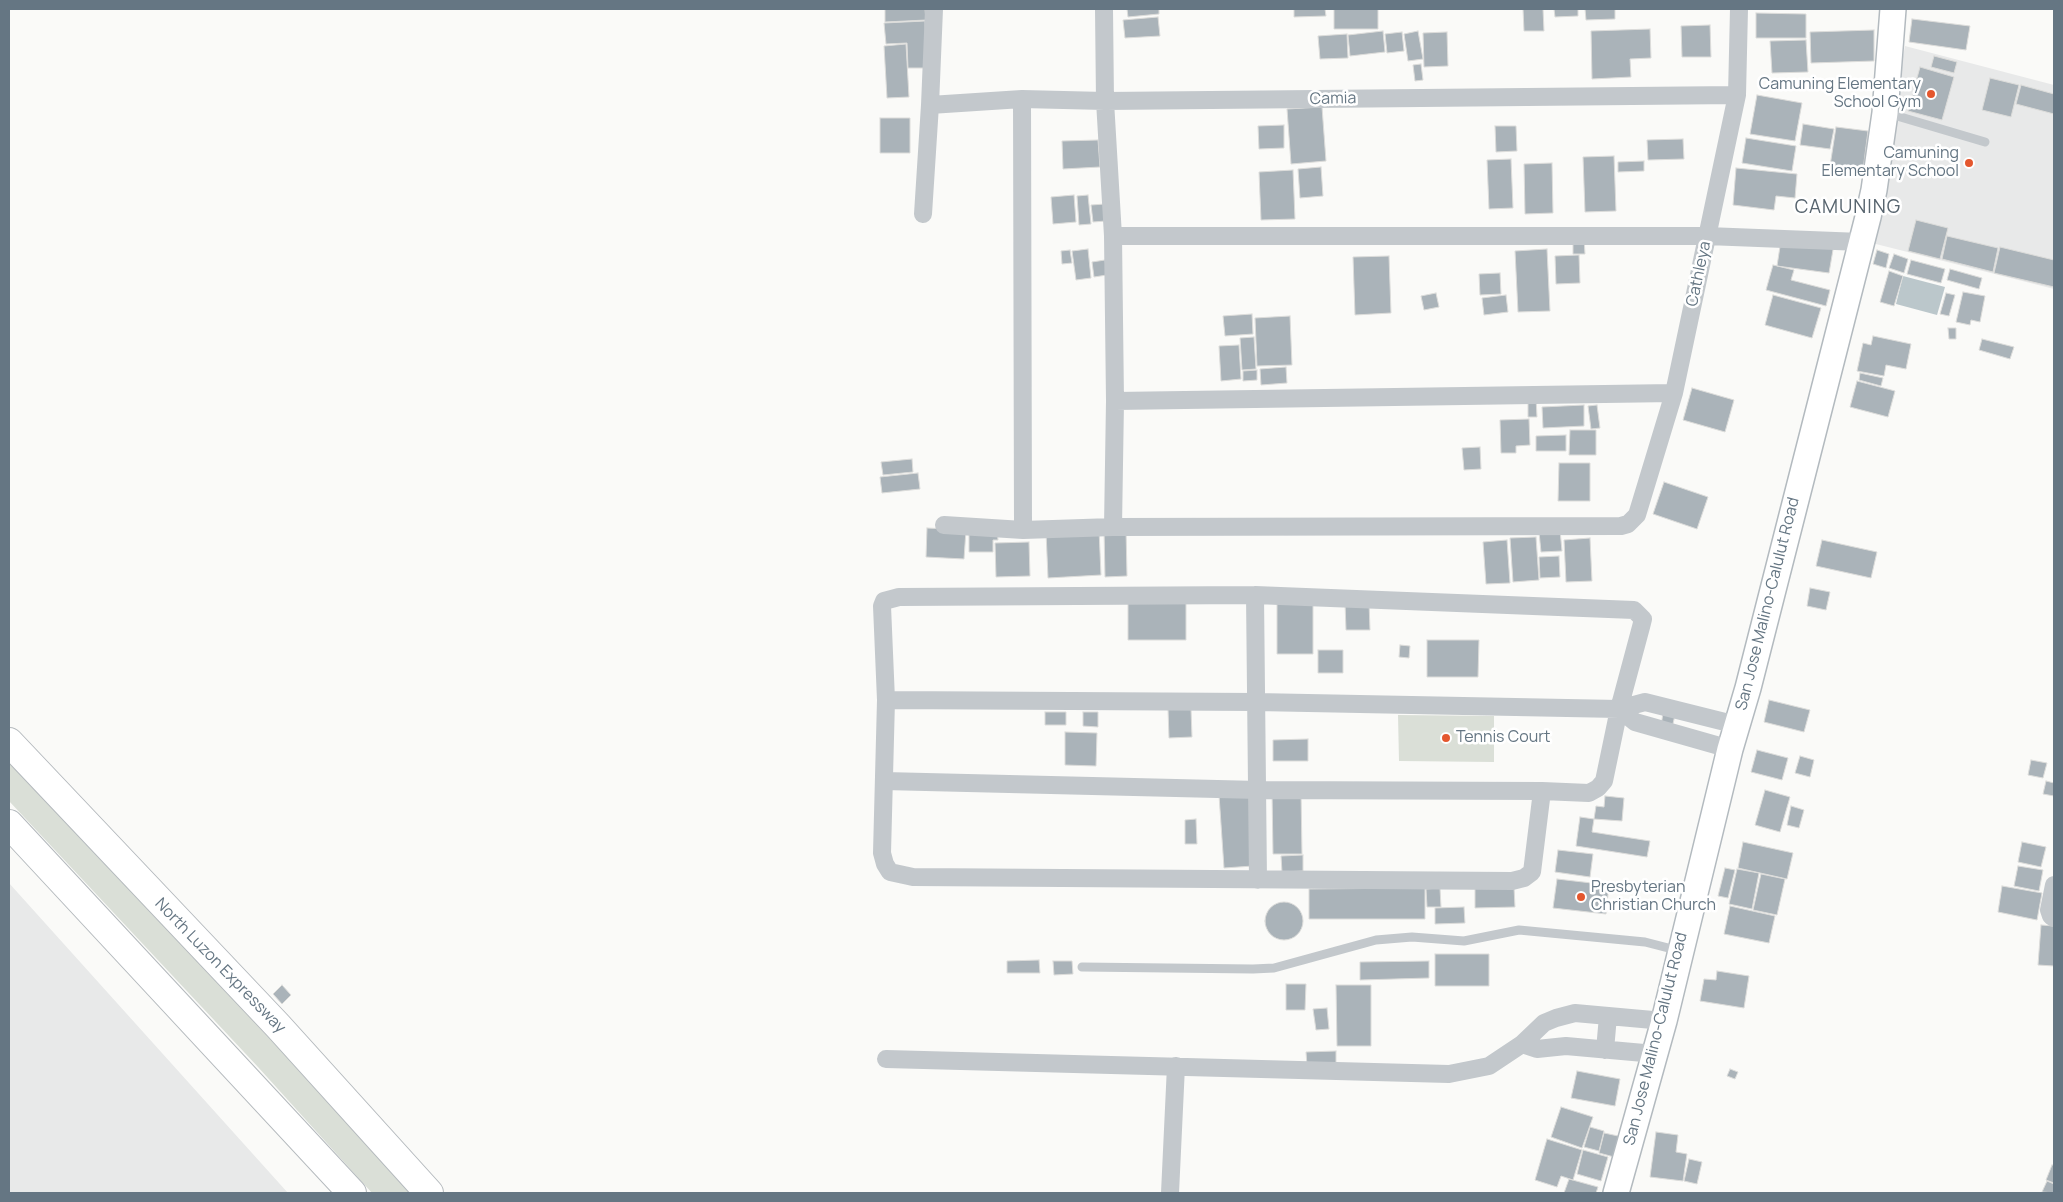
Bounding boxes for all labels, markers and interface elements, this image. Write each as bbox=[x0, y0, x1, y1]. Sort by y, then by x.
place label: Camuning Elementary School Gym bbox=[1759, 75, 1921, 113]
marker: Camuning Elementary School Gym bbox=[1925, 88, 1937, 100]
street label: Camia bbox=[1310, 89, 1356, 109]
place label: Camuning Elementary School bbox=[1821, 144, 1959, 182]
marker: Camuning Elementary School bbox=[1963, 157, 1975, 169]
district label: CAMUNING bbox=[1794, 197, 1902, 219]
street label: Cathleya bbox=[1683, 240, 1715, 308]
street label: San Jose Malino-Calulut Road bbox=[1732, 495, 1804, 713]
place label: Tennis Court bbox=[1456, 728, 1550, 748]
marker: Tennis Court bbox=[1440, 732, 1452, 744]
place label: Presbyterian Christian Church bbox=[1591, 878, 1716, 916]
marker: Presbyterian Christian Church bbox=[1575, 891, 1587, 903]
street label: North Luzon Expressway bbox=[151, 895, 289, 1037]
street label: San Jose Malino-Calulut Road bbox=[1620, 930, 1692, 1148]

